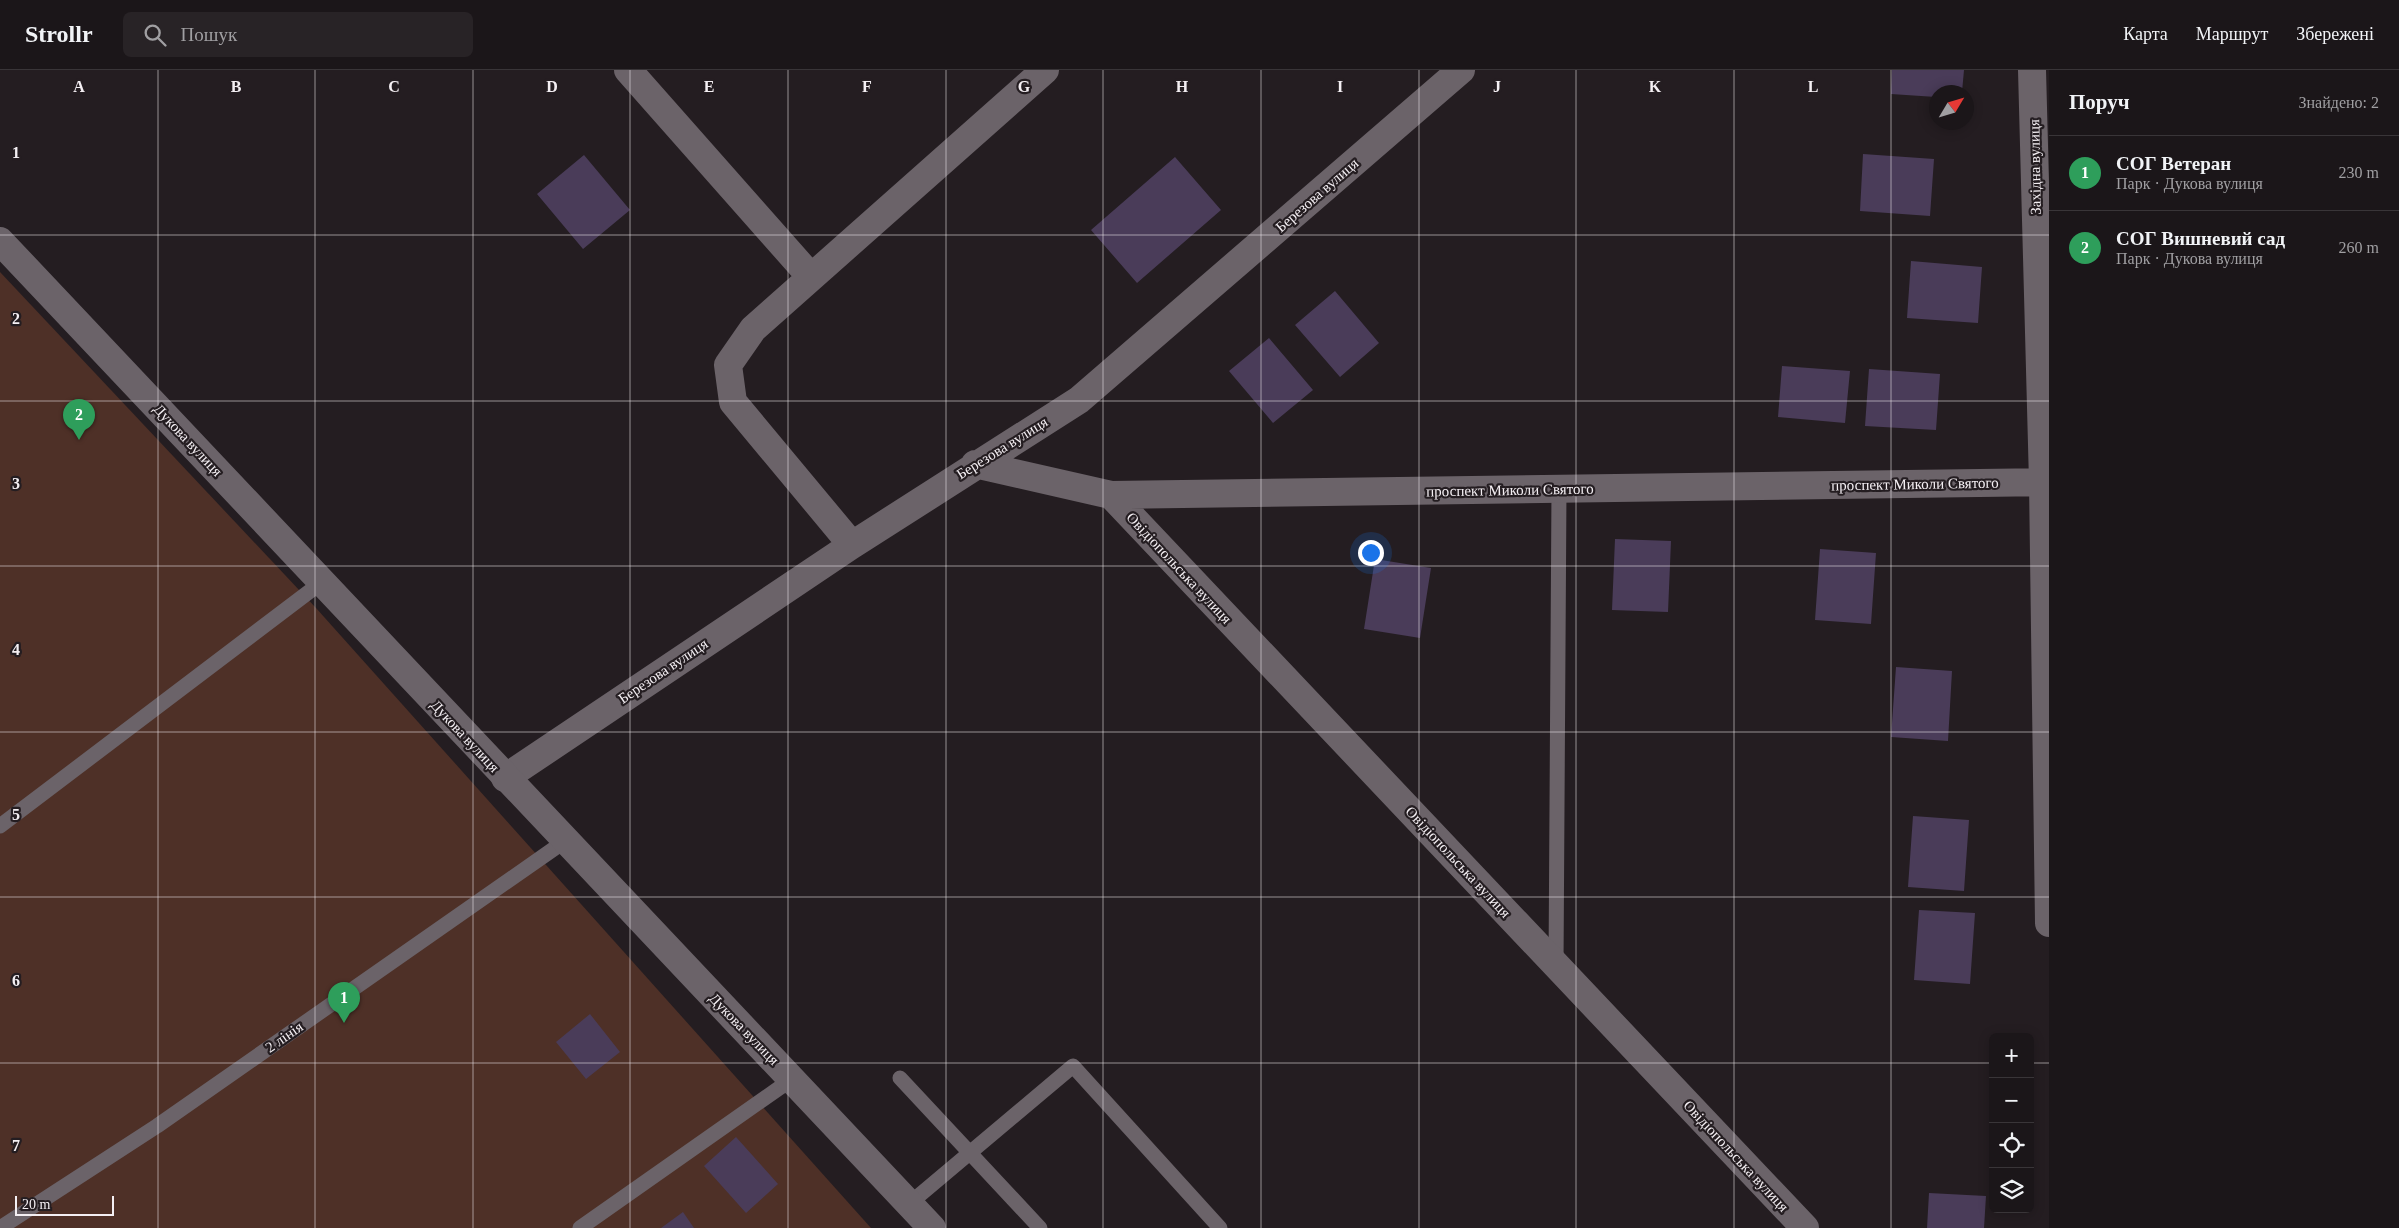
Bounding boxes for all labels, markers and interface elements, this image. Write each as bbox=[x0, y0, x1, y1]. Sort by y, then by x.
search box bbox=[123, 12, 473, 57]
text: Strollr bbox=[25, 21, 93, 47]
icon: search bbox=[141, 21, 169, 49]
text: Пошук bbox=[181, 24, 237, 45]
text: Карта bbox=[2123, 24, 2168, 44]
text: Маршрут bbox=[2196, 24, 2268, 44]
text: Збережені bbox=[2296, 24, 2374, 44]
text: A bbox=[73, 78, 85, 95]
text: B bbox=[231, 78, 242, 95]
text: C bbox=[388, 78, 400, 95]
text: D bbox=[546, 78, 558, 95]
text: E bbox=[704, 78, 714, 95]
text: F bbox=[862, 78, 872, 95]
text: G bbox=[1018, 78, 1031, 95]
text: H bbox=[1176, 78, 1189, 95]
text: I bbox=[1337, 78, 1343, 95]
text: J bbox=[1493, 78, 1501, 95]
text: K bbox=[1649, 78, 1662, 95]
text: L bbox=[1808, 78, 1818, 95]
north arrow bbox=[1929, 85, 1974, 130]
text: Поруч bbox=[2069, 90, 2130, 114]
text: Знайдено: 2 bbox=[2299, 94, 2379, 111]
street label: Західна вулиця bbox=[2026, 119, 2044, 215]
text: 1 bbox=[12, 144, 20, 161]
text: СОГ Ветеран bbox=[2116, 153, 2231, 174]
street label: Березова вулиця bbox=[1272, 155, 1362, 235]
text: 1 bbox=[2081, 164, 2089, 181]
text: 230 m bbox=[2339, 164, 2379, 181]
text: Парк · Дукова вулиця bbox=[2116, 175, 2263, 192]
text: СОГ Вишневий сад bbox=[2116, 228, 2285, 249]
text: 2 bbox=[2081, 239, 2089, 256]
text: 260 m bbox=[2339, 239, 2379, 256]
text: Парк · Дукова вулиця bbox=[2116, 250, 2263, 267]
text: 2 bbox=[12, 310, 20, 327]
pin: 2 bbox=[63, 399, 95, 440]
street label: Дукова вулиця bbox=[150, 401, 226, 479]
street label: Березова вулиця bbox=[954, 414, 1050, 482]
text: 3 bbox=[12, 475, 20, 492]
street label: проспект Миколи Святого bbox=[1831, 475, 1999, 493]
street label: проспект Миколи Святого bbox=[1426, 481, 1594, 499]
street label: Овідіопольська вулиця bbox=[1123, 509, 1235, 627]
your location bbox=[1358, 540, 1384, 566]
street label: Березова вулиця bbox=[615, 635, 711, 707]
text: 4 bbox=[12, 641, 20, 658]
street label: Дукова вулиця bbox=[427, 697, 503, 775]
street label: Овідіопольська вулиця bbox=[1402, 803, 1514, 921]
text: 5 bbox=[12, 806, 20, 823]
text: 6 bbox=[12, 972, 20, 989]
pin: 1 bbox=[328, 982, 360, 1023]
street label: Дукова вулиця bbox=[706, 990, 782, 1068]
street label: 2 лінія bbox=[262, 1018, 306, 1056]
map controls bbox=[1989, 1033, 2034, 1213]
button: + bbox=[1989, 1033, 2034, 1078]
button: − bbox=[1989, 1078, 2034, 1123]
street label: Овідіопольська вулиця bbox=[1680, 1097, 1792, 1215]
button: locate bbox=[1989, 1123, 2034, 1168]
text: 7 bbox=[12, 1137, 20, 1154]
button: layers bbox=[1989, 1168, 2034, 1213]
scale bar bbox=[15, 1193, 114, 1216]
text: 20 m bbox=[22, 1197, 50, 1212]

